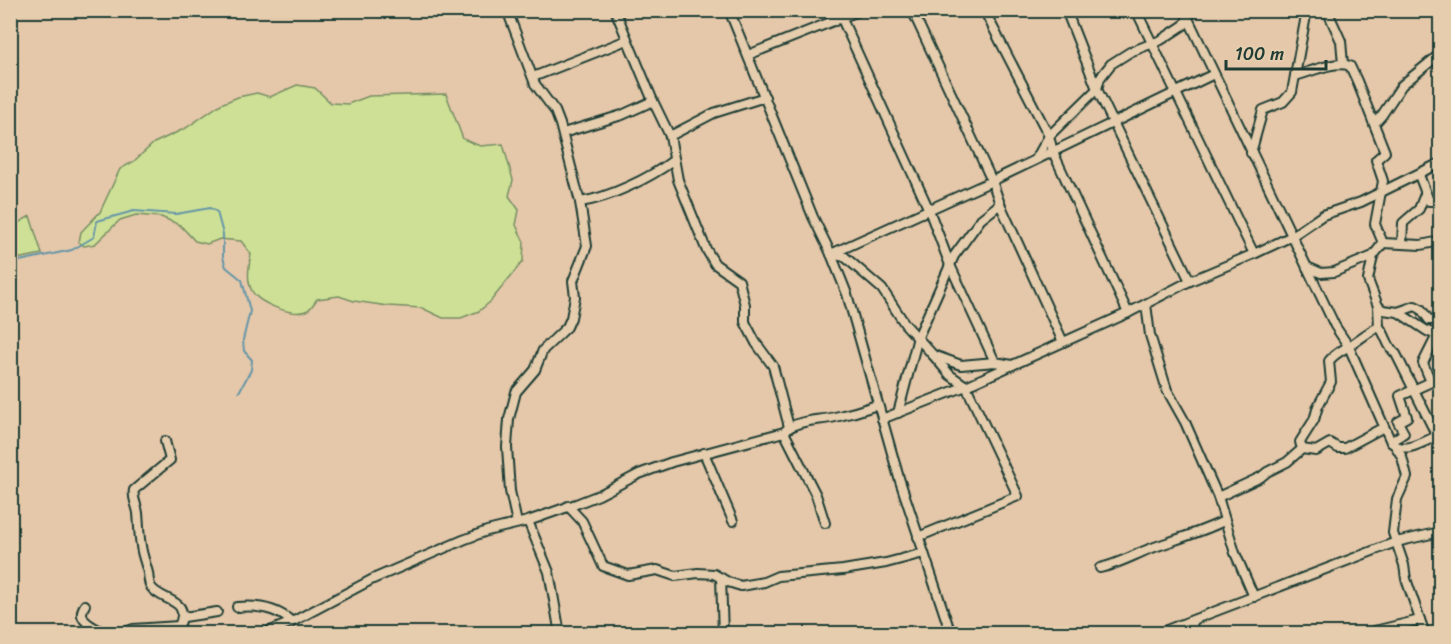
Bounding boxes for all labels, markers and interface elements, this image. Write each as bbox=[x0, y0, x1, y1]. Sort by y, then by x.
scale bar bbox=[1226, 33, 1326, 71]
text: 100 m bbox=[1235, 38, 1284, 70]

